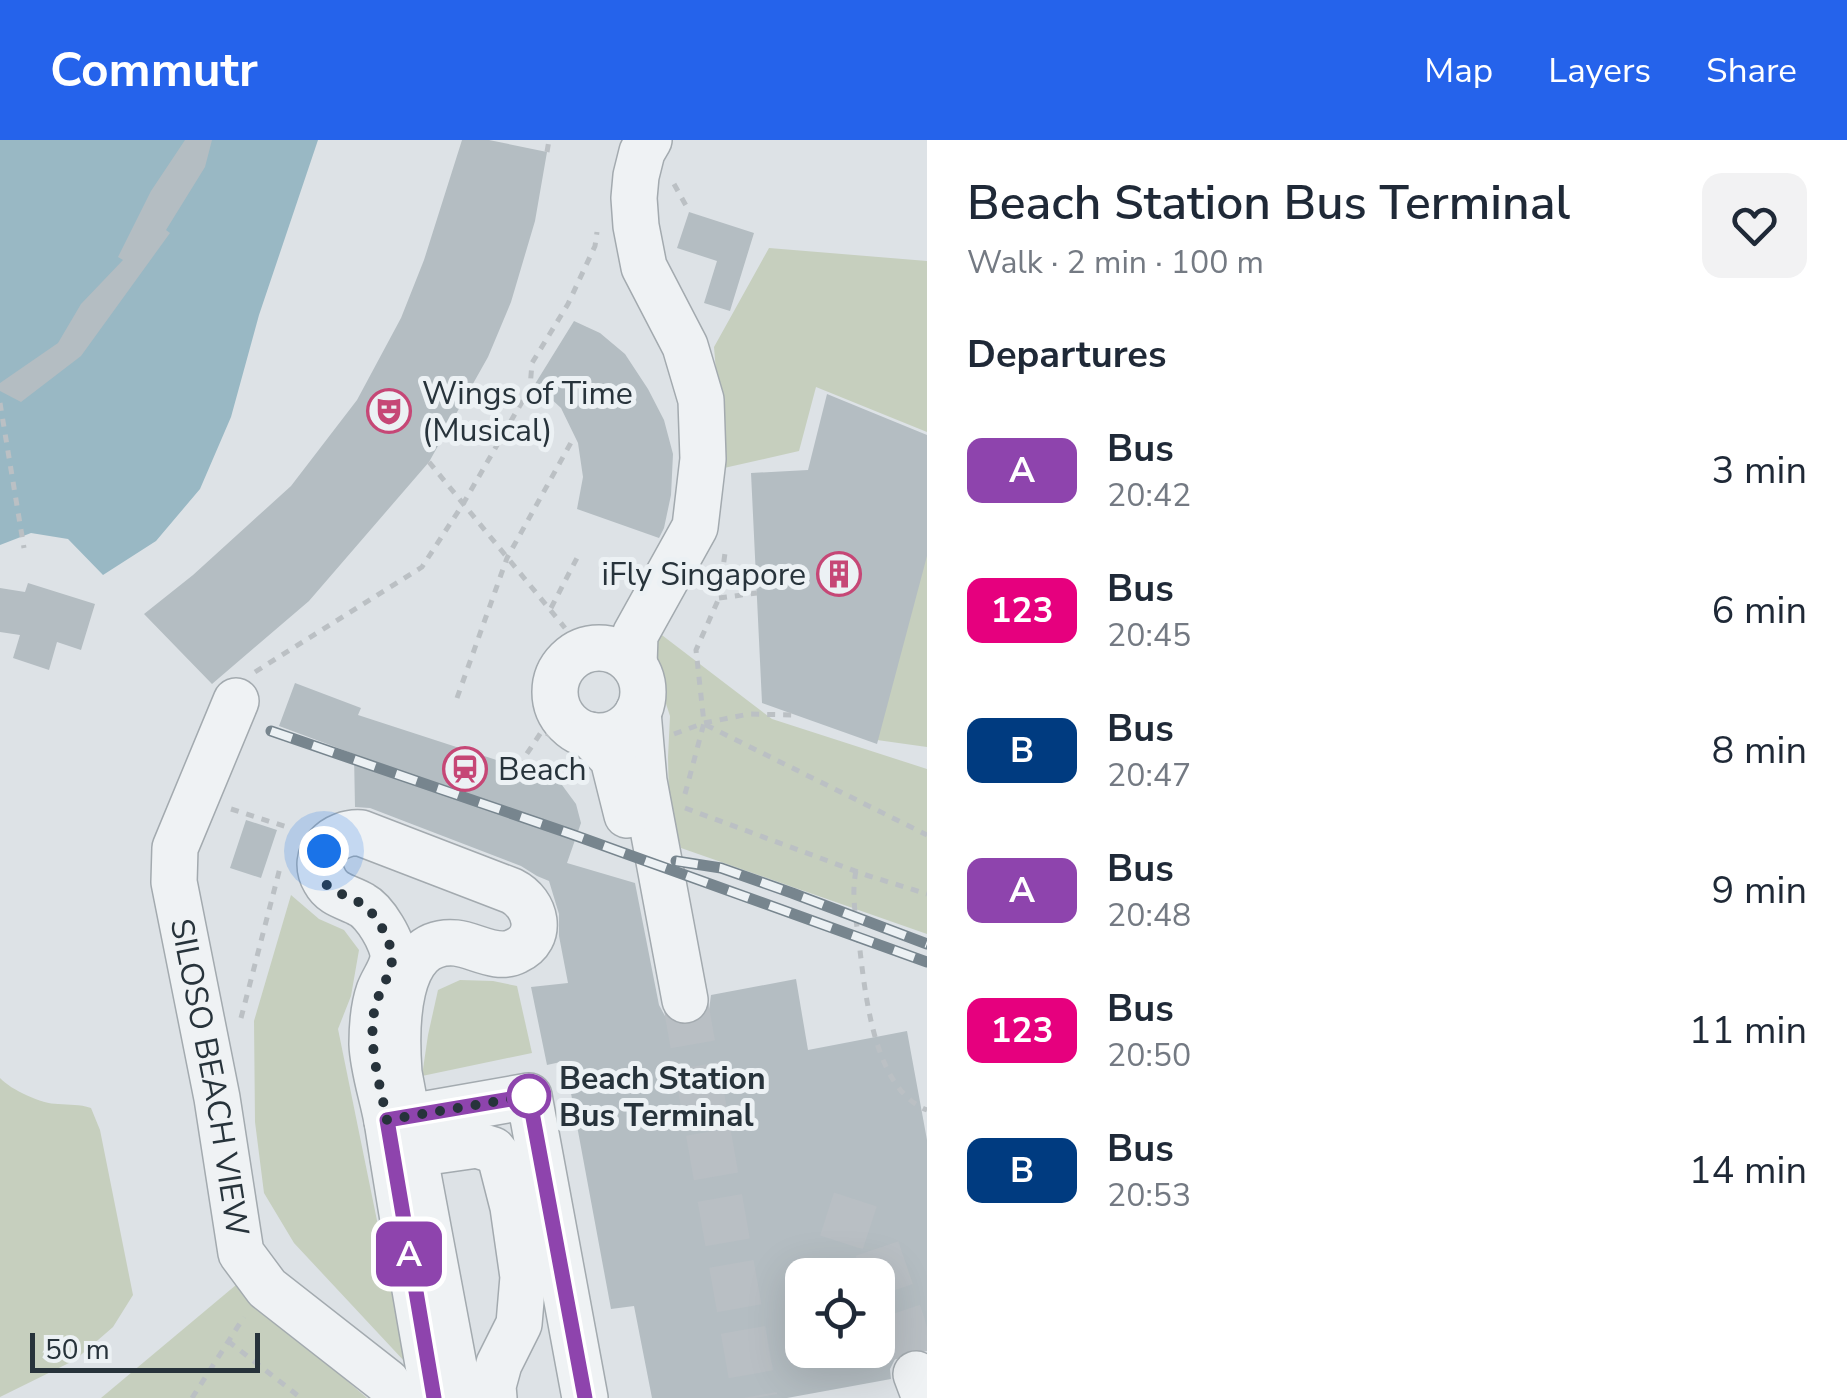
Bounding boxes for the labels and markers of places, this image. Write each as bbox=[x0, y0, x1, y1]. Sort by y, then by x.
place label: Wings of Time (Musical) bbox=[422, 372, 633, 452]
theatre icon: Wings of Time (Musical) bbox=[366, 388, 412, 434]
building icon: iFly Singapore bbox=[816, 551, 862, 597]
place label: iFly Singapore bbox=[602, 553, 806, 596]
station icon: Beach bbox=[442, 746, 488, 792]
place label: Beach bbox=[498, 748, 587, 791]
place label: Beach Station Bus Terminal bbox=[559, 1057, 766, 1137]
marker: Beach Station Bus Terminal bbox=[508, 1075, 550, 1117]

